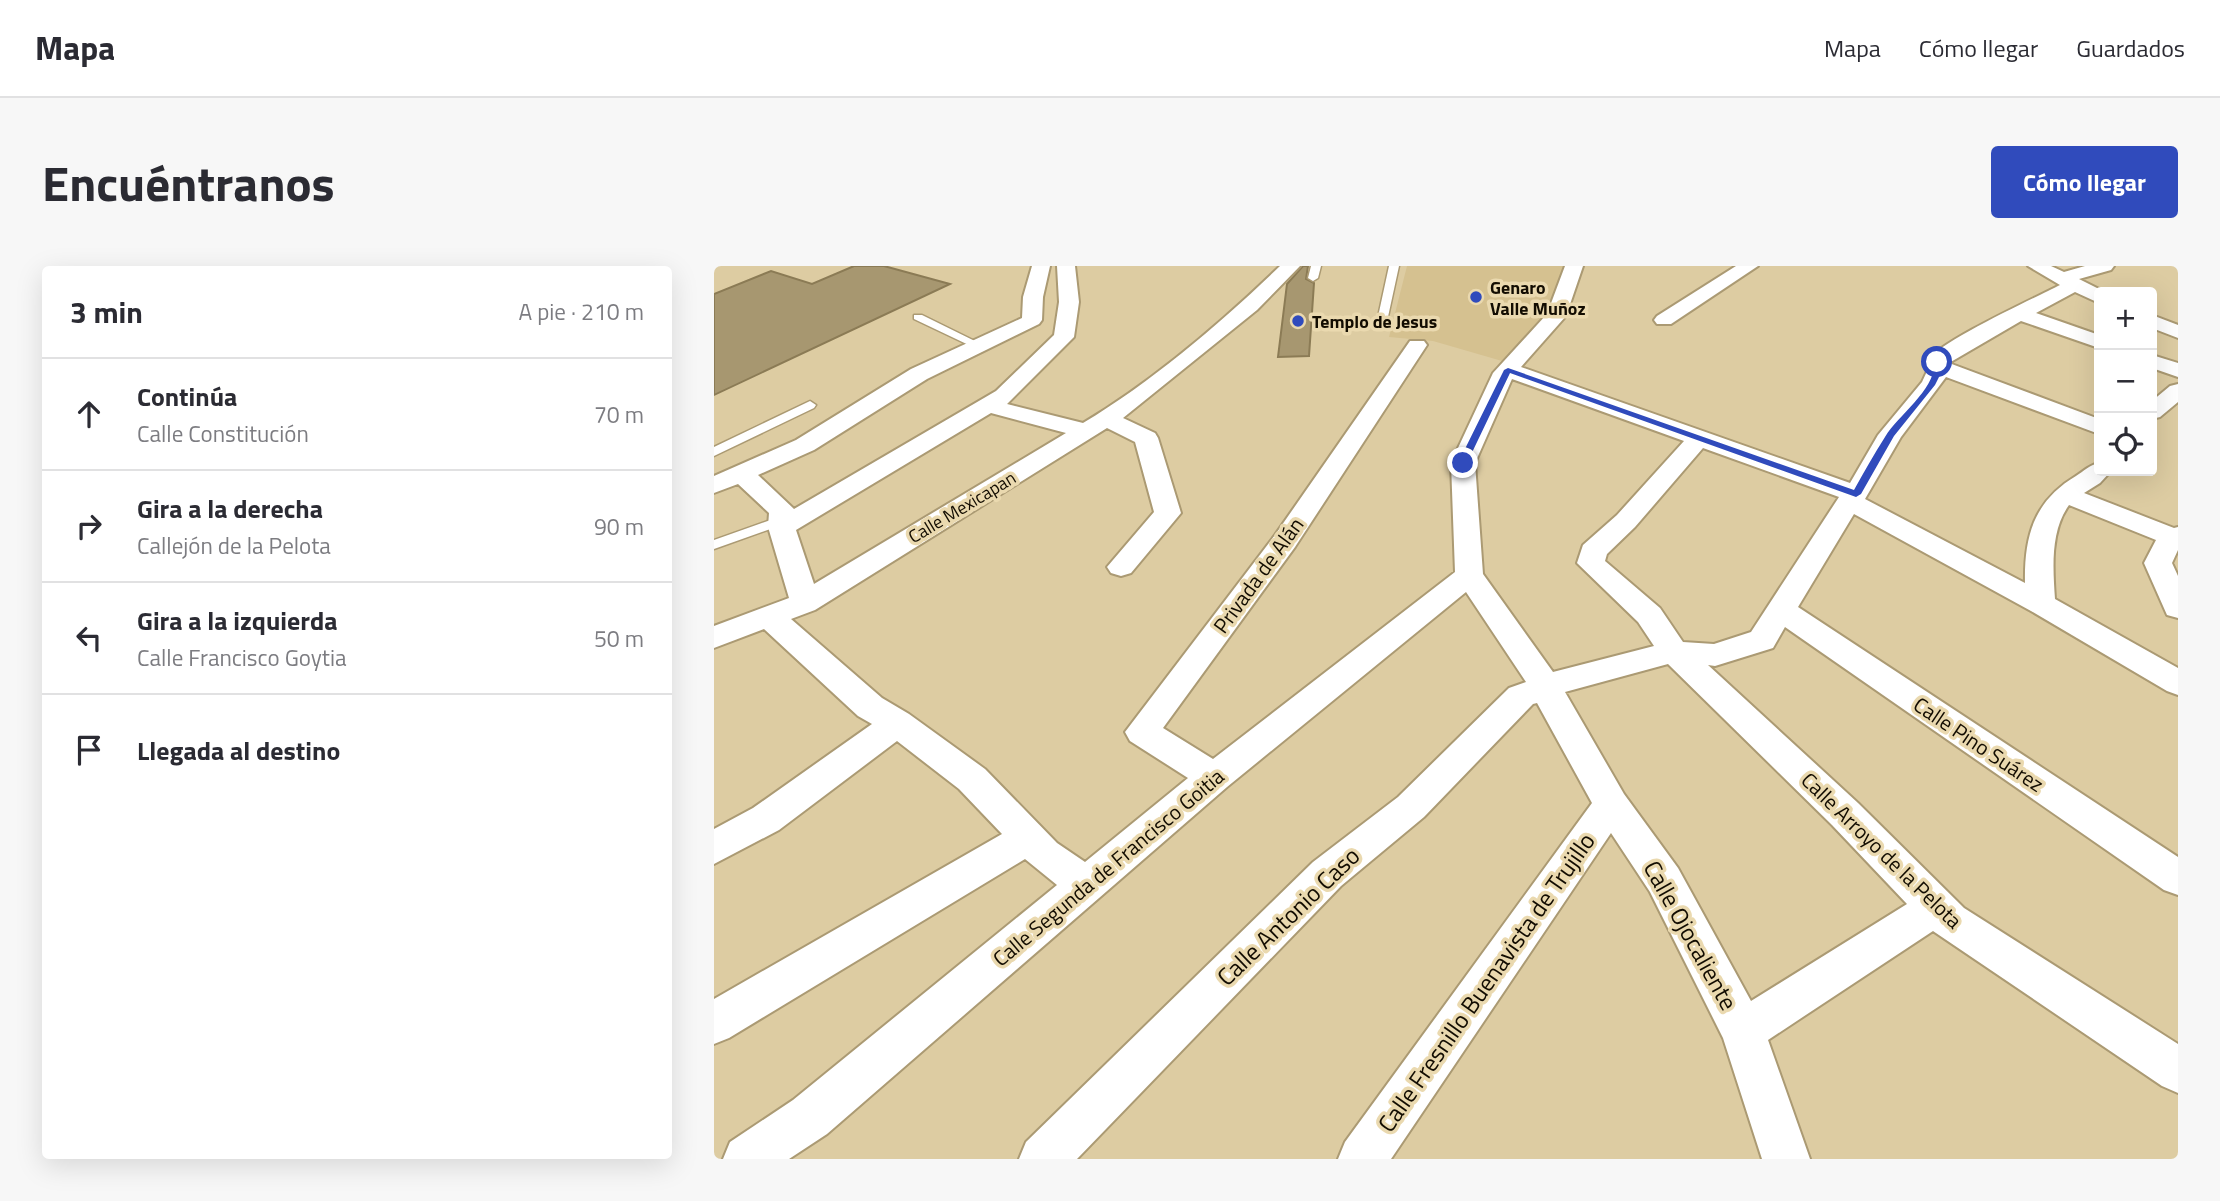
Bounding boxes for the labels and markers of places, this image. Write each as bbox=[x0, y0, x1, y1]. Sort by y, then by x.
place label: Genaro Valle Muñoz bbox=[1490, 274, 1586, 322]
marker: Genaro Valle Muñoz bbox=[1468, 289, 1484, 305]
place label: Templo de Jesus bbox=[1312, 308, 1437, 335]
marker: Templo de Jesus bbox=[1290, 313, 1306, 329]

